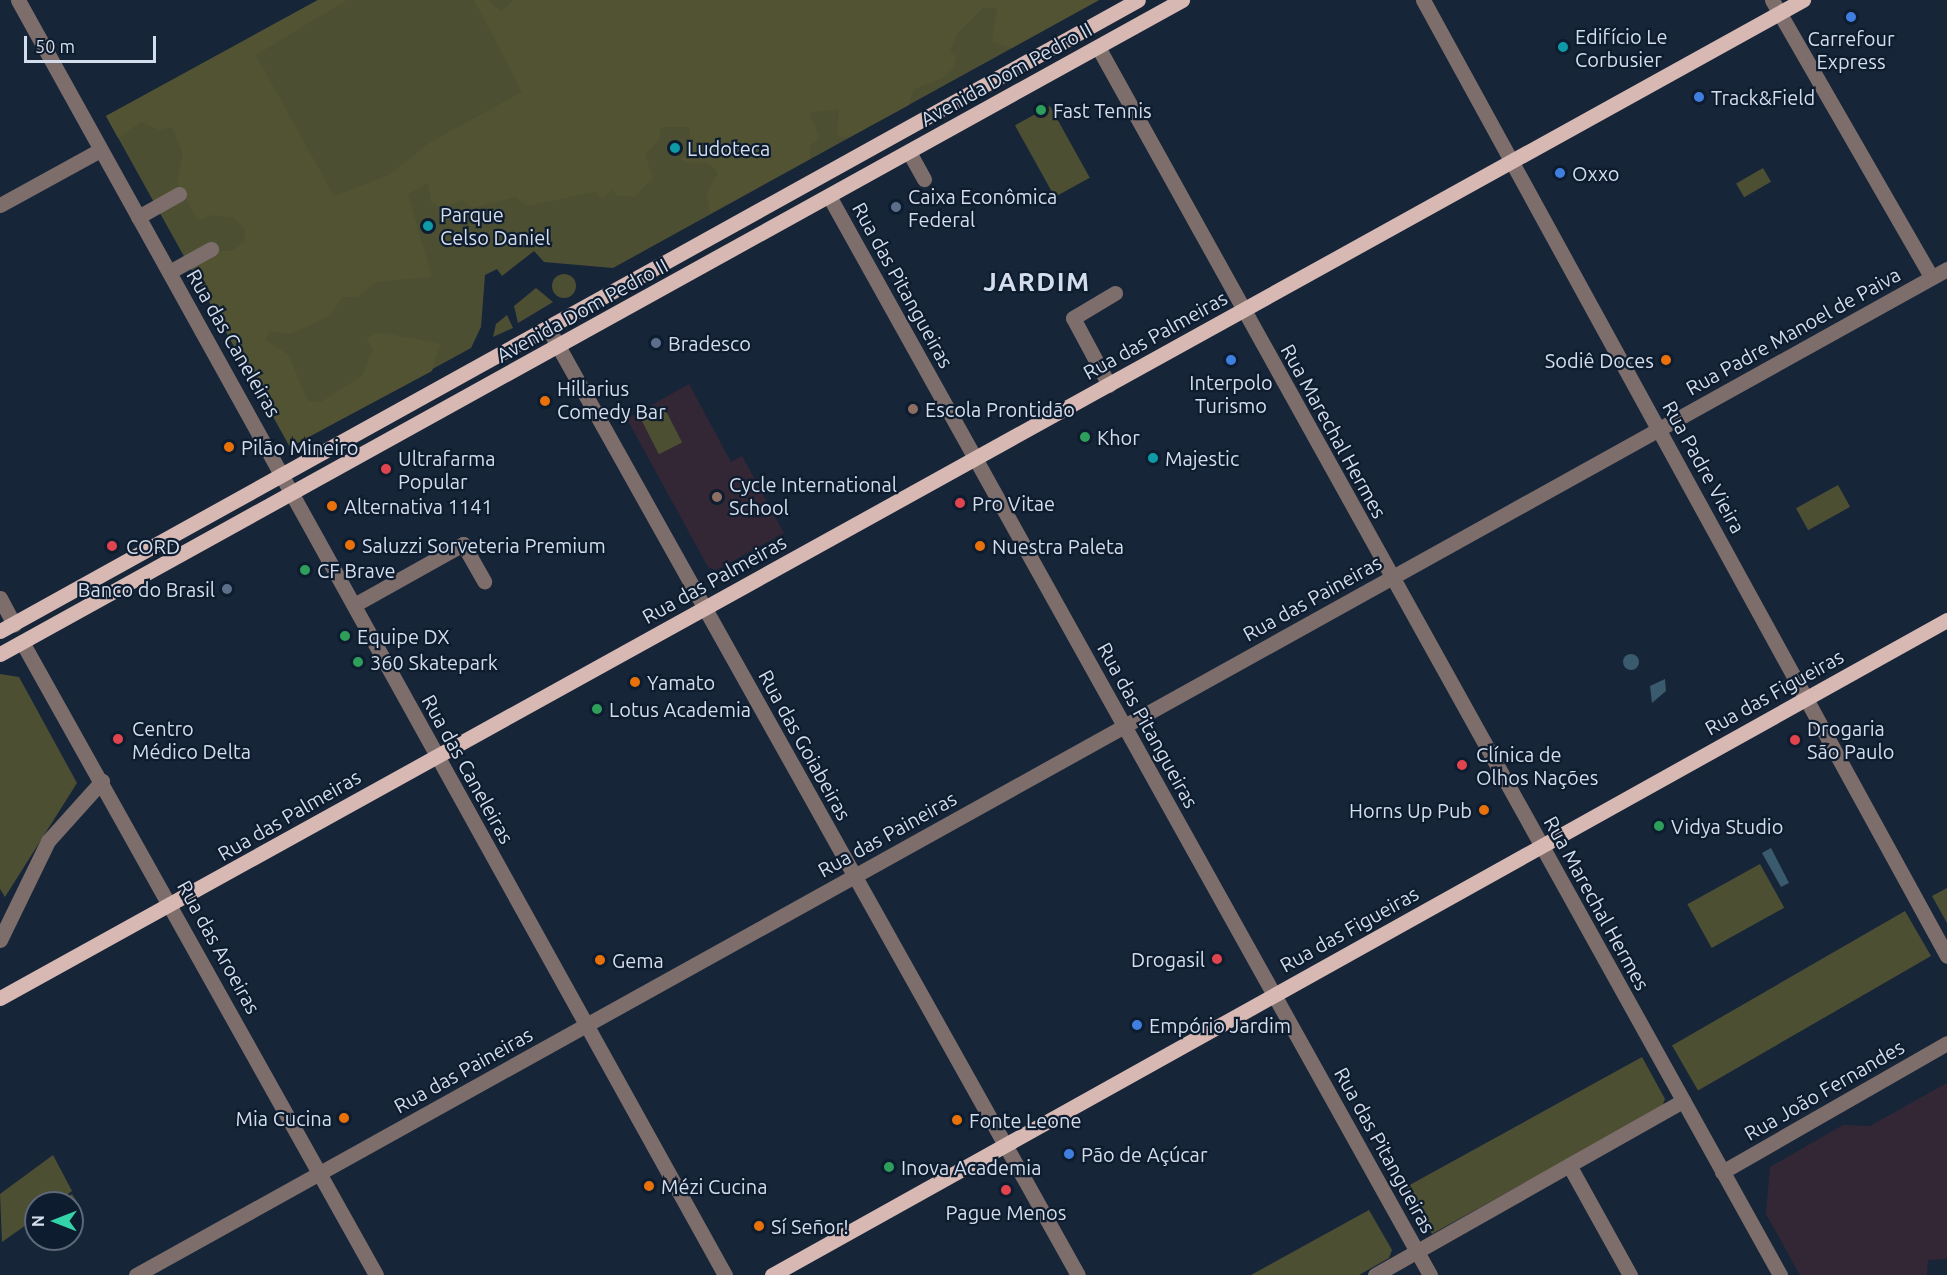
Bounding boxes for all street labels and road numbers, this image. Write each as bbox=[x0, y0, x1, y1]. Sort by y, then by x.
street label: Avenida Dom Pedro II bbox=[916, 17, 1096, 131]
street label: Rua das Pitangueiras bbox=[847, 198, 959, 372]
street label: Avenida Dom Pedro II bbox=[492, 253, 672, 367]
street label: Rua Padre Manoel de Paiva bbox=[1682, 262, 1904, 400]
street label: Rua das Caneleiras bbox=[182, 265, 286, 421]
street label: Rua das Palmeiras bbox=[1079, 285, 1231, 385]
street label: Rua Marechal Hermes bbox=[1276, 340, 1392, 522]
street label: Rua Padre Vieira bbox=[1658, 397, 1750, 537]
street label: Rua das Palmeiras bbox=[638, 529, 790, 629]
street label: Rua das Paineiras bbox=[1239, 550, 1385, 646]
street label: Rua das Pitangueiras bbox=[1092, 638, 1204, 812]
street label: Rua das Figueiras bbox=[1701, 644, 1847, 740]
street label: Rua das Goiabeiras bbox=[754, 666, 856, 824]
street label: Rua das Caneleiras bbox=[417, 690, 519, 848]
street label: Rua das Palmeiras bbox=[213, 764, 365, 866]
street label: Rua das Paineiras bbox=[814, 786, 960, 882]
street label: Rua Marechal Hermes bbox=[1539, 812, 1655, 994]
street label: Rua das Aroeiras bbox=[172, 876, 266, 1018]
street label: Rua das Figueiras bbox=[1276, 881, 1422, 977]
street label: Rua das Paineiras bbox=[390, 1022, 536, 1118]
street label: Rua João Fernandes bbox=[1740, 1034, 1908, 1146]
street label: Rua das Pitangueiras bbox=[1329, 1063, 1441, 1237]

